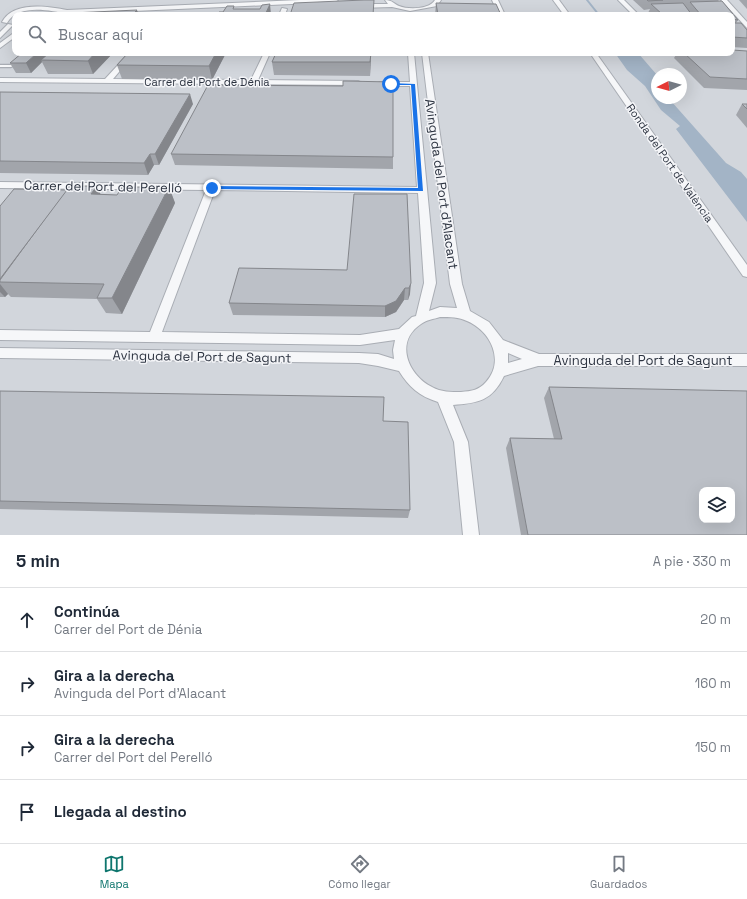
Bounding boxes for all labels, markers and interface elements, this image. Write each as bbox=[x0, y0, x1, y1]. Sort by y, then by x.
search box bbox=[12, 12, 735, 56]
icon: search bbox=[26, 23, 48, 45]
text: Buscar aquí bbox=[58, 25, 143, 44]
north arrow bbox=[651, 68, 687, 104]
street label: Carrer del Port de Dénia bbox=[144, 75, 270, 89]
route start bbox=[382, 75, 400, 93]
street label: Avinguda del Port d'Alacant bbox=[421, 98, 462, 271]
street label: Ronda del Port de València bbox=[624, 101, 717, 226]
street label: Carrer del Port del Perelló bbox=[24, 177, 182, 196]
route end bbox=[203, 179, 221, 197]
street label: Avinguda del Port de Sagunt bbox=[112, 346, 292, 367]
street label: Avinguda del Port de Sagunt bbox=[554, 352, 732, 369]
map controls bbox=[699, 487, 735, 523]
button: layers bbox=[699, 487, 735, 523]
text: 5 min bbox=[16, 550, 60, 572]
text: A pie · 330 m bbox=[653, 553, 731, 570]
text: Continúa bbox=[54, 602, 120, 621]
icon: ahead bbox=[16, 609, 38, 631]
text: 20 m bbox=[700, 611, 731, 628]
text: Carrer del Port de Dénia bbox=[54, 621, 202, 638]
text: Gira a la derecha bbox=[54, 666, 174, 685]
icon: right bbox=[16, 673, 38, 695]
text: 160 m bbox=[695, 675, 731, 692]
text: Avinguda del Port d'Alacant bbox=[54, 685, 226, 702]
text: Gira a la derecha bbox=[54, 730, 174, 749]
icon: right bbox=[16, 737, 38, 759]
text: 150 m bbox=[695, 739, 731, 756]
text: Carrer del Port del Perelló bbox=[54, 749, 212, 766]
icon: arrive bbox=[16, 801, 38, 823]
text: Llegada al destino bbox=[54, 802, 187, 821]
tab: Mapa bbox=[100, 853, 129, 891]
tab: Cómo llegar bbox=[328, 853, 391, 891]
tab: Guardados bbox=[590, 853, 647, 891]

